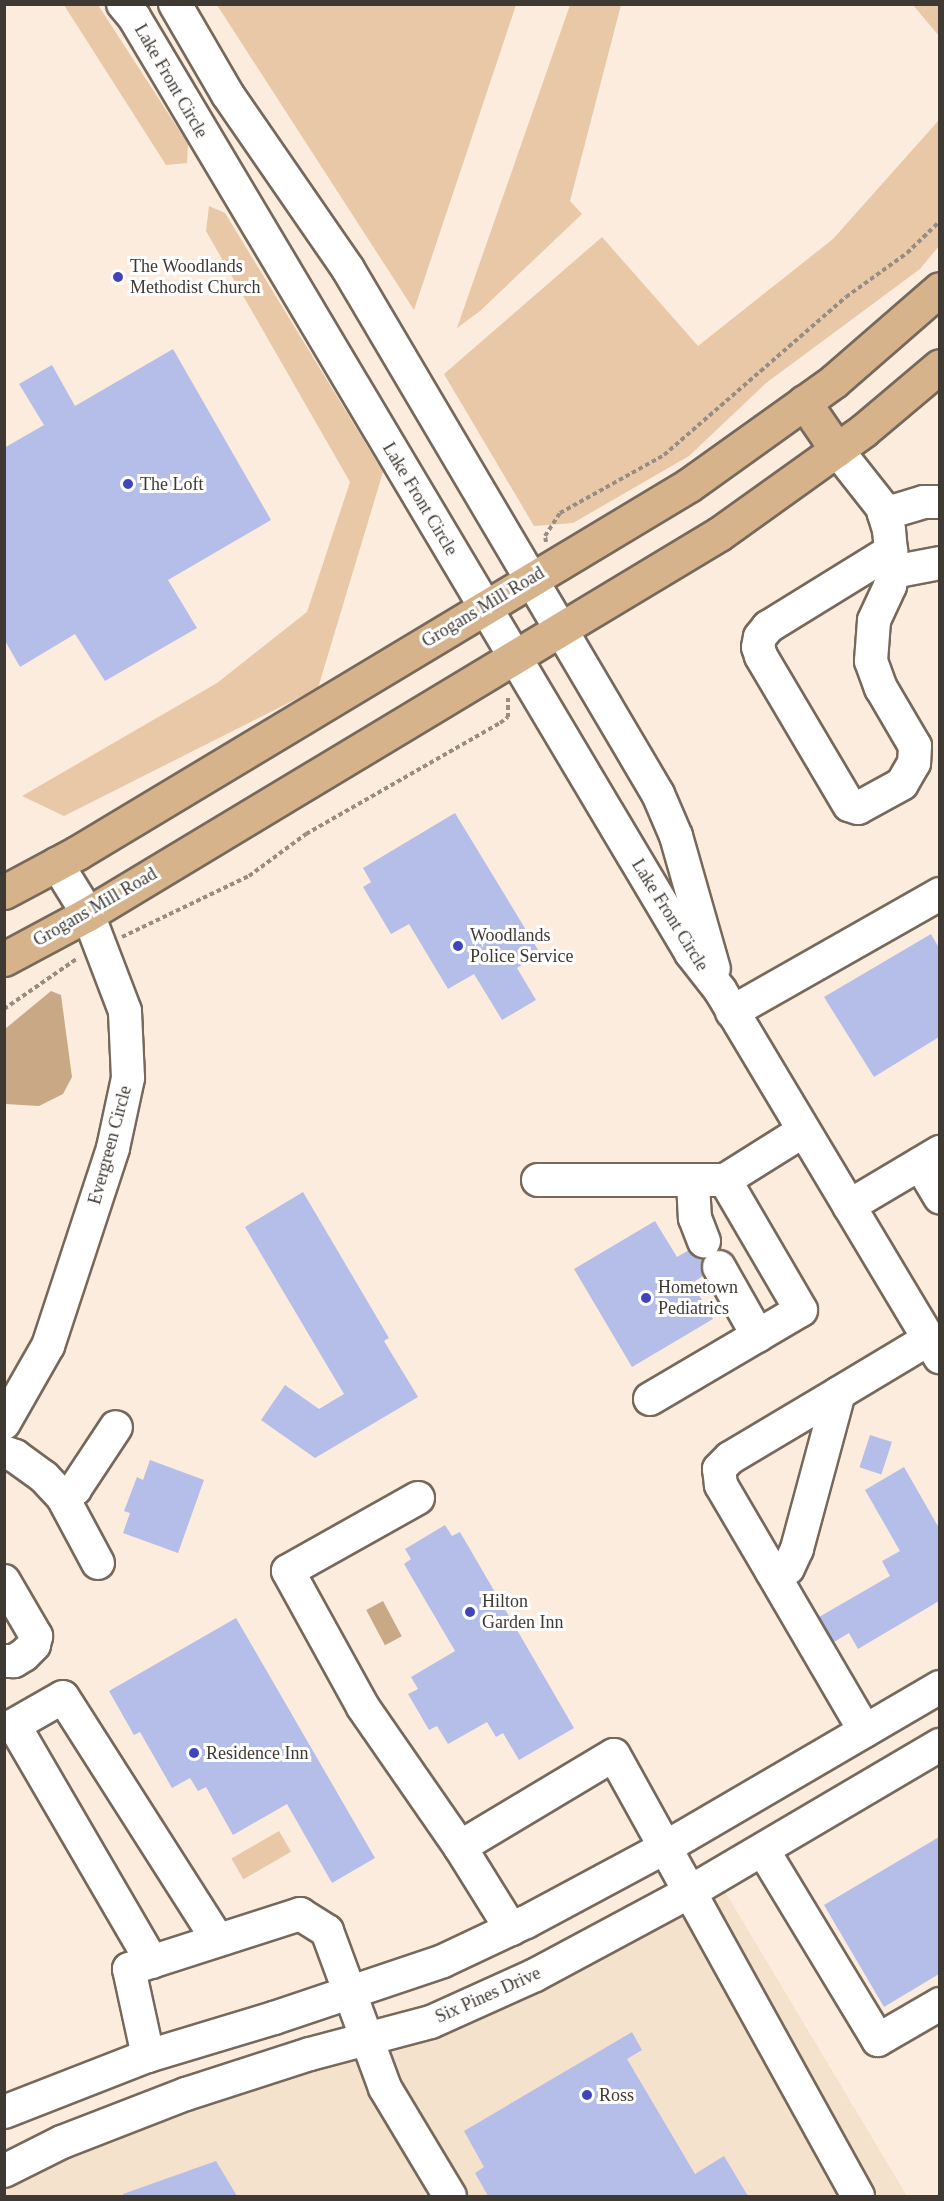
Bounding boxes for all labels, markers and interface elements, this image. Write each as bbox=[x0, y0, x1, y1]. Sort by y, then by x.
street label: Lake Front Circle bbox=[130, 20, 212, 142]
place label: The Woodlands Methodist Church bbox=[130, 256, 260, 298]
marker: The Woodlands Methodist Church bbox=[111, 270, 125, 284]
street label: Lake Front Circle bbox=[378, 439, 462, 559]
place label: The Loft bbox=[140, 473, 203, 495]
marker: The Loft bbox=[121, 477, 135, 491]
street label: Grogans Mill Road bbox=[418, 562, 548, 652]
street label: Lake Front Circle bbox=[627, 855, 713, 975]
street label: Grogans Mill Road bbox=[29, 863, 161, 951]
place label: Woodlands Police Service bbox=[470, 925, 573, 968]
marker: Woodlands Police Service bbox=[451, 939, 465, 953]
street label: Evergreen Circle bbox=[84, 1083, 136, 1207]
place label: Hometown Pediatrics bbox=[658, 1277, 738, 1320]
marker: Hometown Pediatrics bbox=[639, 1291, 653, 1305]
place label: Hilton Garden Inn bbox=[482, 1591, 563, 1634]
marker: Hilton Garden Inn bbox=[463, 1605, 477, 1619]
place label: Residence Inn bbox=[206, 1742, 308, 1764]
marker: Residence Inn bbox=[187, 1746, 201, 1760]
street label: Six Pines Drive bbox=[432, 1962, 544, 2028]
place label: Ross bbox=[599, 2084, 634, 2106]
marker: Ross bbox=[580, 2088, 594, 2102]

